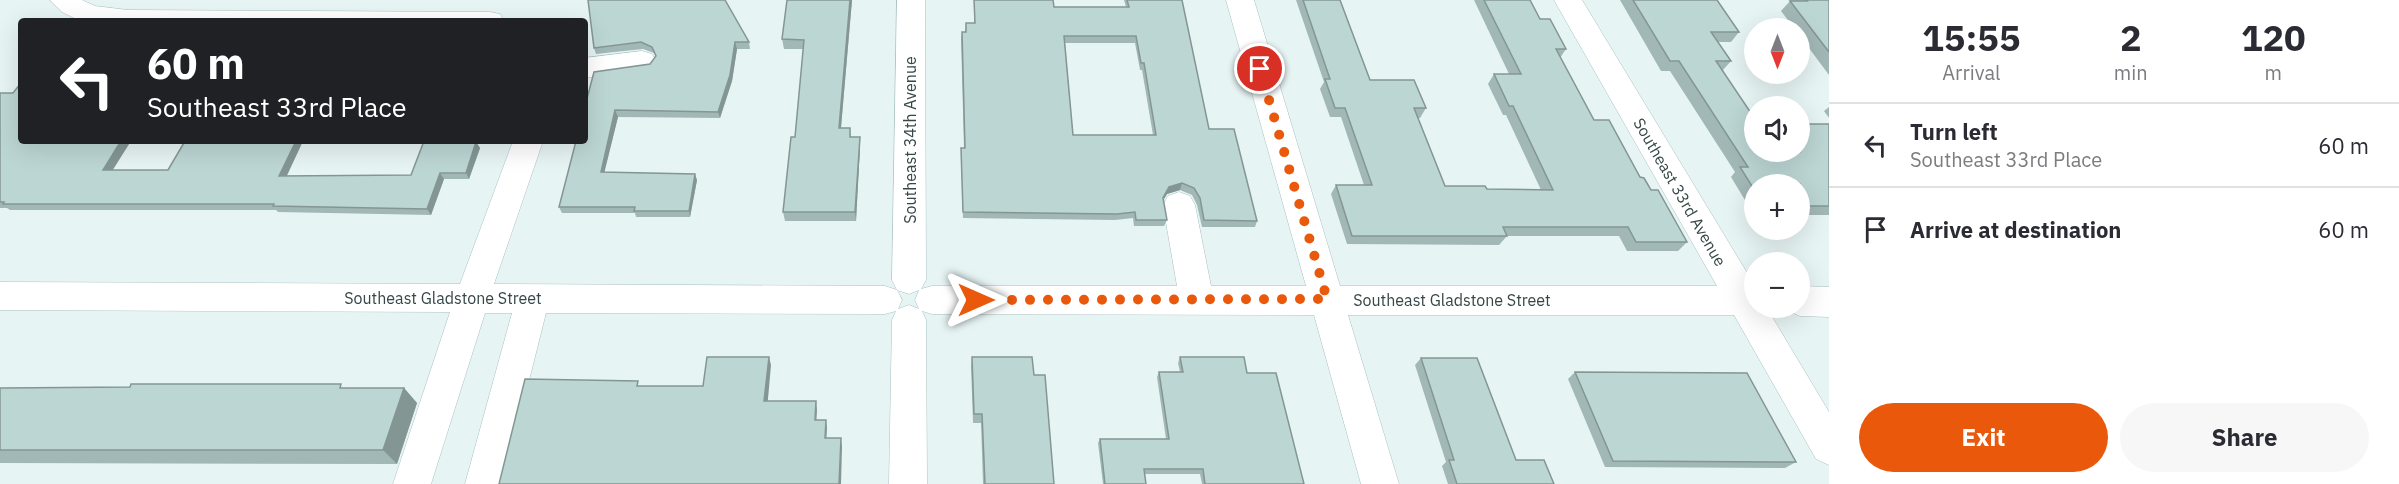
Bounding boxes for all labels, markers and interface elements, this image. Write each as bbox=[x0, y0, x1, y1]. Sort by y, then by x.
text: 15:55 bbox=[1922, 14, 2021, 61]
text: 2 bbox=[2120, 14, 2142, 61]
text: 120 bbox=[2241, 14, 2306, 61]
north arrow bbox=[1744, 18, 1810, 84]
map controls bbox=[1744, 18, 1810, 318]
text: 60 m bbox=[147, 36, 245, 91]
icon: left bbox=[48, 42, 126, 120]
pin bbox=[1234, 43, 1285, 94]
icon: arrive bbox=[1243, 52, 1276, 85]
street label: Southeast 34th Avenue bbox=[900, 56, 920, 224]
text: Arrival bbox=[1942, 59, 2001, 86]
text: min bbox=[2114, 59, 2148, 86]
text: m bbox=[2265, 59, 2282, 86]
text: Southeast 33rd Place bbox=[147, 89, 407, 124]
button: sound bbox=[1744, 96, 1810, 162]
street label: Southeast 33rd Avenue bbox=[1629, 114, 1731, 270]
text: Turn left bbox=[1910, 117, 1998, 146]
icon: left bbox=[1859, 129, 1892, 162]
text: 60 m bbox=[2318, 131, 2369, 160]
text: Southeast 33rd Place bbox=[1910, 146, 2102, 173]
button: + bbox=[1744, 174, 1810, 240]
icon: arrive bbox=[1859, 213, 1892, 246]
text: Arrive at destination bbox=[1910, 215, 2121, 244]
text: 60 m bbox=[2318, 215, 2369, 244]
button: − bbox=[1744, 252, 1810, 318]
position arrow bbox=[944, 268, 1008, 332]
street label: Southeast Gladstone Street bbox=[344, 288, 542, 308]
street label: Southeast Gladstone Street bbox=[1353, 290, 1551, 310]
button: Exit bbox=[1859, 403, 2108, 472]
button: Share bbox=[2120, 403, 2369, 472]

